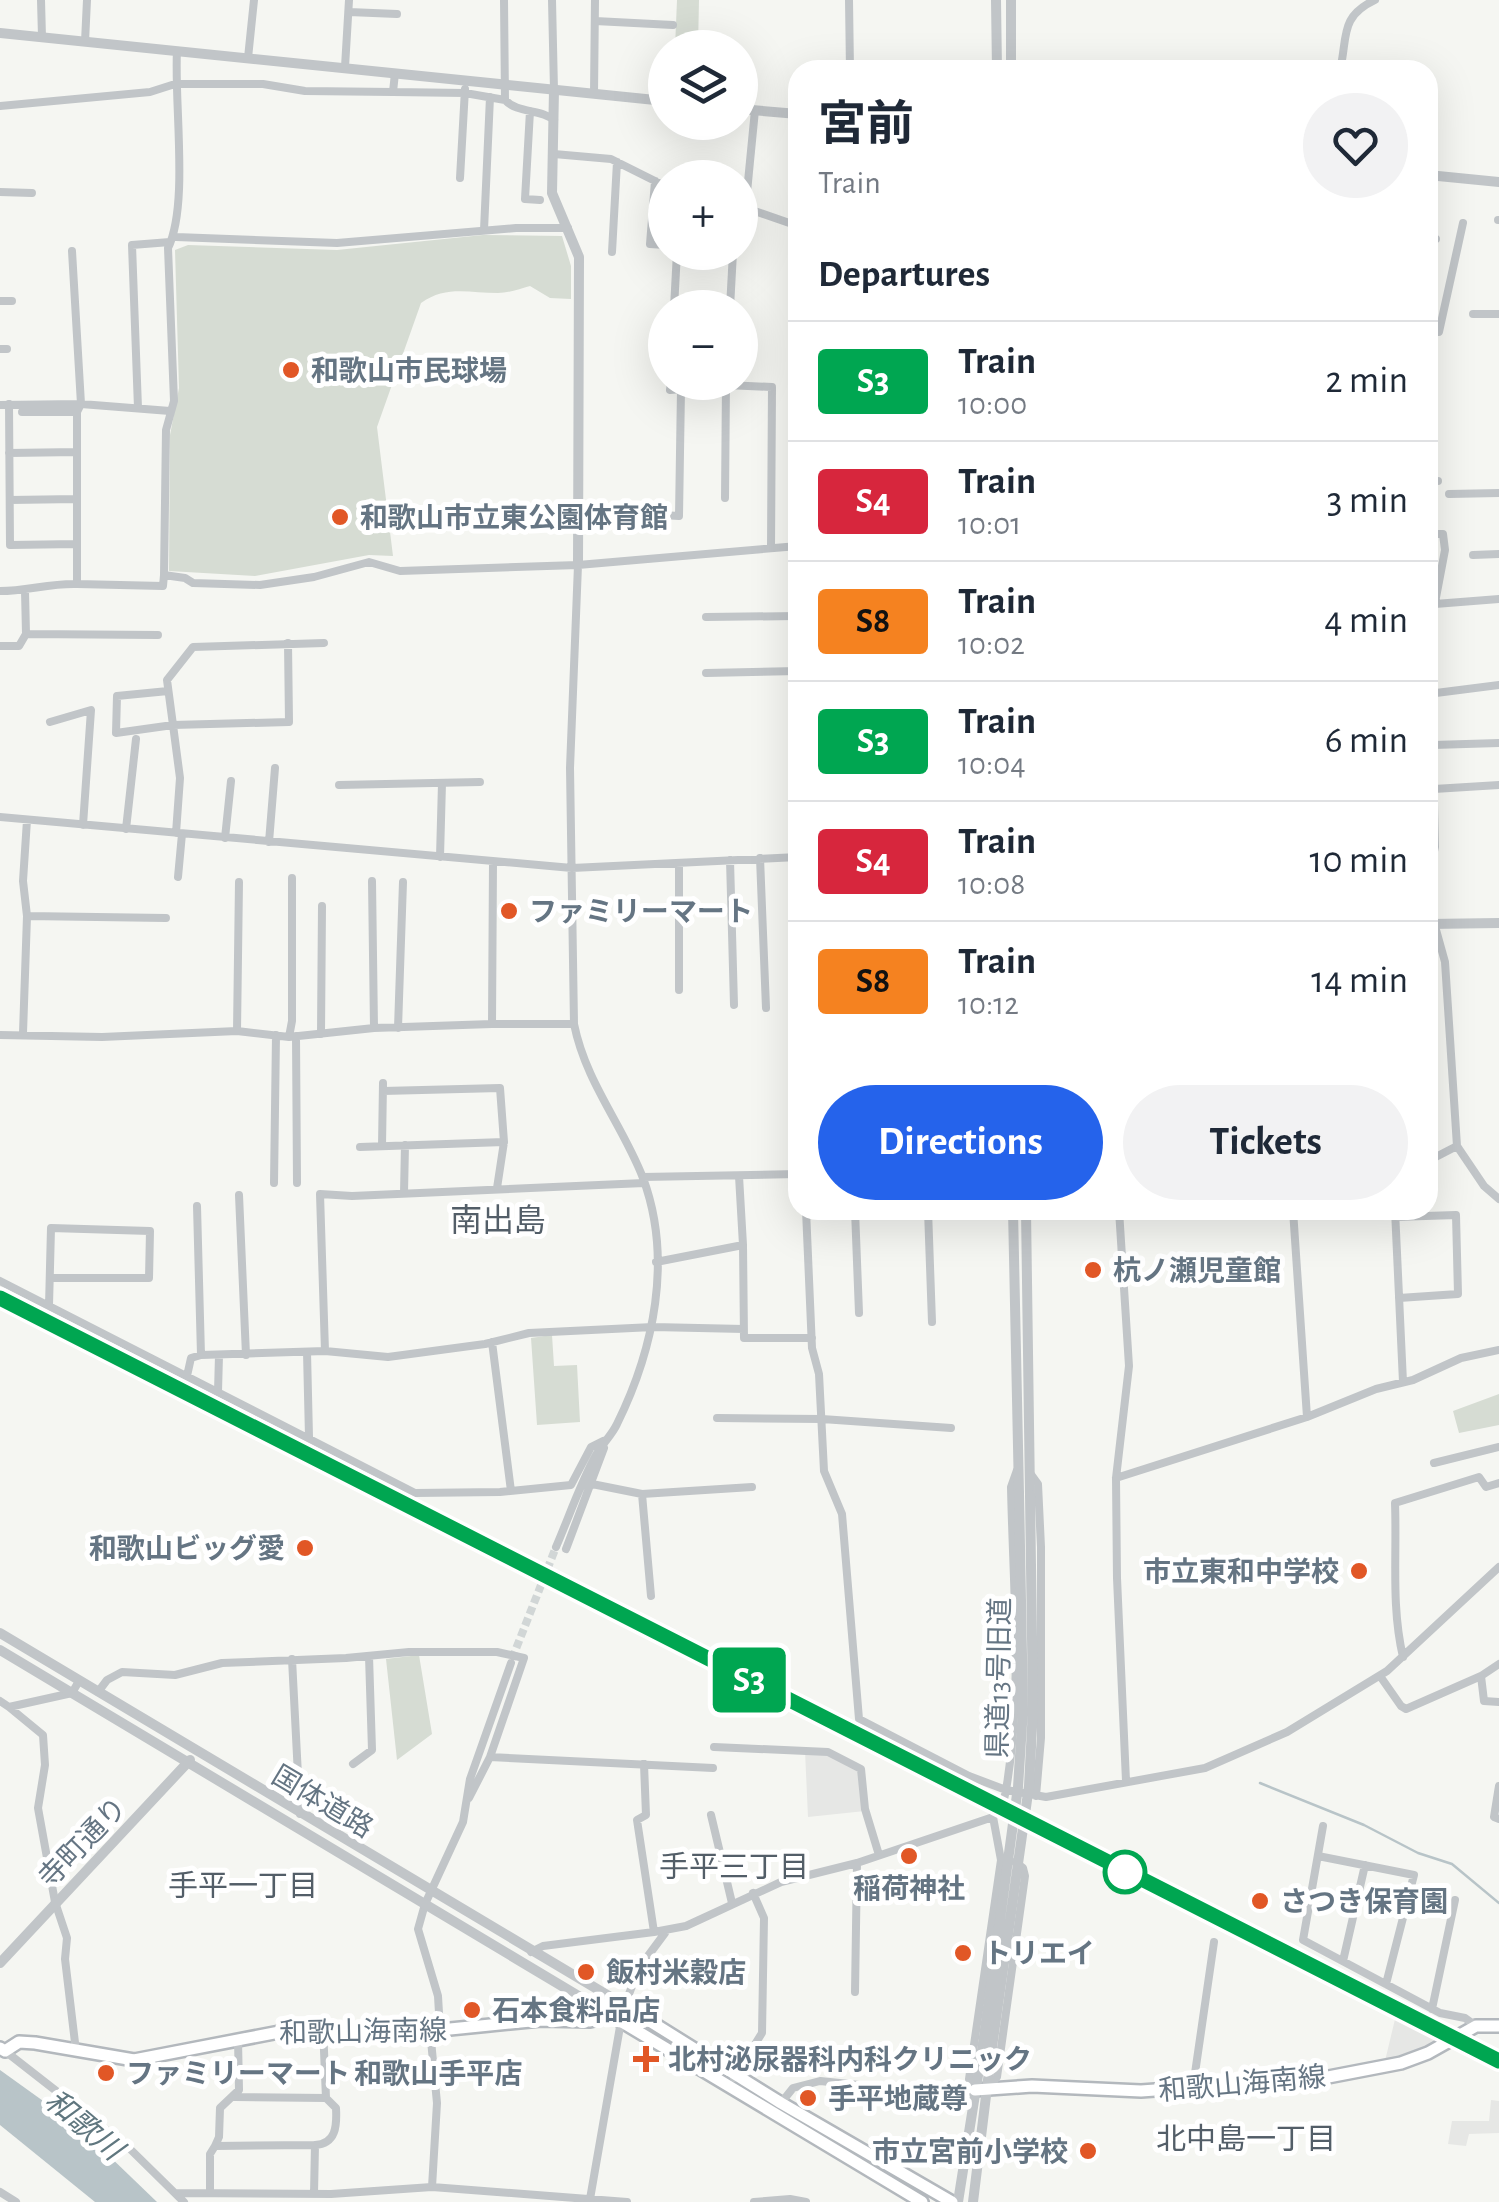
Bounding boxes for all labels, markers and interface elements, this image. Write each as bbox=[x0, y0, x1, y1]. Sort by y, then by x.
map controls bbox=[648, 30, 758, 400]
button: layers bbox=[648, 30, 758, 140]
button: heart bbox=[1303, 93, 1408, 198]
text: 宮前 bbox=[818, 102, 914, 150]
button: + bbox=[648, 160, 758, 270]
text: Train bbox=[818, 167, 881, 199]
text: Departures bbox=[818, 256, 990, 294]
button: − bbox=[648, 290, 758, 400]
text: Train bbox=[958, 343, 1036, 381]
place label: 和歌山市民球場 bbox=[311, 356, 507, 386]
marker: 和歌山市民球場 bbox=[280, 359, 302, 381]
text: 2 min bbox=[1325, 362, 1408, 400]
text: S3 bbox=[857, 364, 889, 399]
text: 10:00 bbox=[958, 388, 1027, 420]
text: Train bbox=[958, 463, 1036, 501]
text: 3 min bbox=[1327, 482, 1408, 520]
text: S4 bbox=[855, 484, 891, 519]
place label: 和歌山市立東公園体育館 bbox=[360, 503, 668, 533]
marker: 和歌山市立東公園体育館 bbox=[329, 506, 351, 528]
text: 10:01 bbox=[958, 508, 1021, 540]
text: Train bbox=[958, 583, 1036, 621]
text: 4 min bbox=[1324, 602, 1408, 640]
text: S8 bbox=[856, 604, 890, 639]
text: 10:02 bbox=[958, 628, 1025, 660]
text: Train bbox=[958, 703, 1036, 741]
text: 6 min bbox=[1325, 722, 1408, 760]
text: S3 bbox=[857, 724, 889, 759]
text: 10:04 bbox=[958, 748, 1026, 780]
text: Train bbox=[958, 823, 1036, 861]
text: 10 min bbox=[1309, 842, 1408, 880]
text: S4 bbox=[855, 844, 891, 879]
text: 10:08 bbox=[958, 868, 1025, 900]
place label: ファミリーマート bbox=[529, 898, 753, 927]
marker: ファミリーマート bbox=[498, 900, 520, 922]
text: Train bbox=[958, 943, 1036, 981]
text: 14 min bbox=[1311, 962, 1408, 1000]
text: S8 bbox=[856, 964, 890, 999]
text: 10:12 bbox=[958, 988, 1019, 1020]
button: Directions bbox=[818, 1085, 1103, 1200]
button: Tickets bbox=[1123, 1085, 1408, 1200]
district label: 南出島 bbox=[450, 1203, 546, 1237]
place label: 杭ノ瀬児童館 bbox=[1113, 1256, 1281, 1286]
marker: 杭ノ瀬児童館 bbox=[1082, 1259, 1104, 1281]
place label: 和歌山ビッグ愛 bbox=[89, 1533, 285, 1564]
marker: 和歌山ビッグ愛 bbox=[294, 1537, 316, 1559]
place label: 市立東和中学校 bbox=[1143, 1557, 1339, 1587]
marker: 市立東和中学校 bbox=[1348, 1560, 1370, 1582]
street label: 県道13号旧道 bbox=[983, 1597, 1015, 1759]
line badge: S3 bbox=[704, 1648, 794, 1712]
text: S3 bbox=[733, 1663, 765, 1698]
street label: 国体道路 bbox=[267, 1760, 378, 1844]
street label: 寺町通り bbox=[33, 1792, 132, 1893]
marker: 稲荷神社 bbox=[898, 1845, 920, 1867]
district label: 手平三丁目 bbox=[659, 1851, 809, 1883]
unlabelled marker bbox=[1104, 1851, 1146, 1893]
district label: 手平一丁目 bbox=[168, 1870, 318, 1902]
place label: 稲荷神社 bbox=[853, 1874, 965, 1904]
place label: さつき保育園 bbox=[1280, 1887, 1448, 1917]
marker: さつき保育園 bbox=[1249, 1890, 1271, 1912]
place label: トリエイ bbox=[983, 1940, 1095, 1969]
marker: トリエイ bbox=[952, 1942, 974, 1964]
place label: 飯村米穀店 bbox=[606, 1957, 746, 1988]
marker: 飯村米穀店 bbox=[575, 1961, 597, 1983]
place label: 石本食料品店 bbox=[492, 1995, 660, 2026]
marker: 石本食料品店 bbox=[461, 1999, 483, 2021]
street label: 和歌山海南線 bbox=[279, 2016, 447, 2048]
place label: 北村泌尿器科内科クリニック bbox=[668, 2045, 1032, 2075]
marker: 北村泌尿器科内科クリニック bbox=[633, 2046, 659, 2072]
place label: ファミリーマート 和歌山手平店 bbox=[126, 2058, 522, 2089]
marker: ファミリーマート 和歌山手平店 bbox=[95, 2062, 117, 2084]
street label: 和歌山海南線 bbox=[1157, 2062, 1327, 2106]
place label: 手平地蔵尊 bbox=[828, 2083, 968, 2114]
water label: 和歌川 bbox=[39, 2084, 131, 2168]
marker: 手平地蔵尊 bbox=[797, 2087, 819, 2109]
district label: 北中島一丁目 bbox=[1156, 2123, 1336, 2155]
place label: 市立宮前小学校 bbox=[872, 2136, 1068, 2167]
marker: 市立宮前小学校 bbox=[1077, 2140, 1099, 2162]

